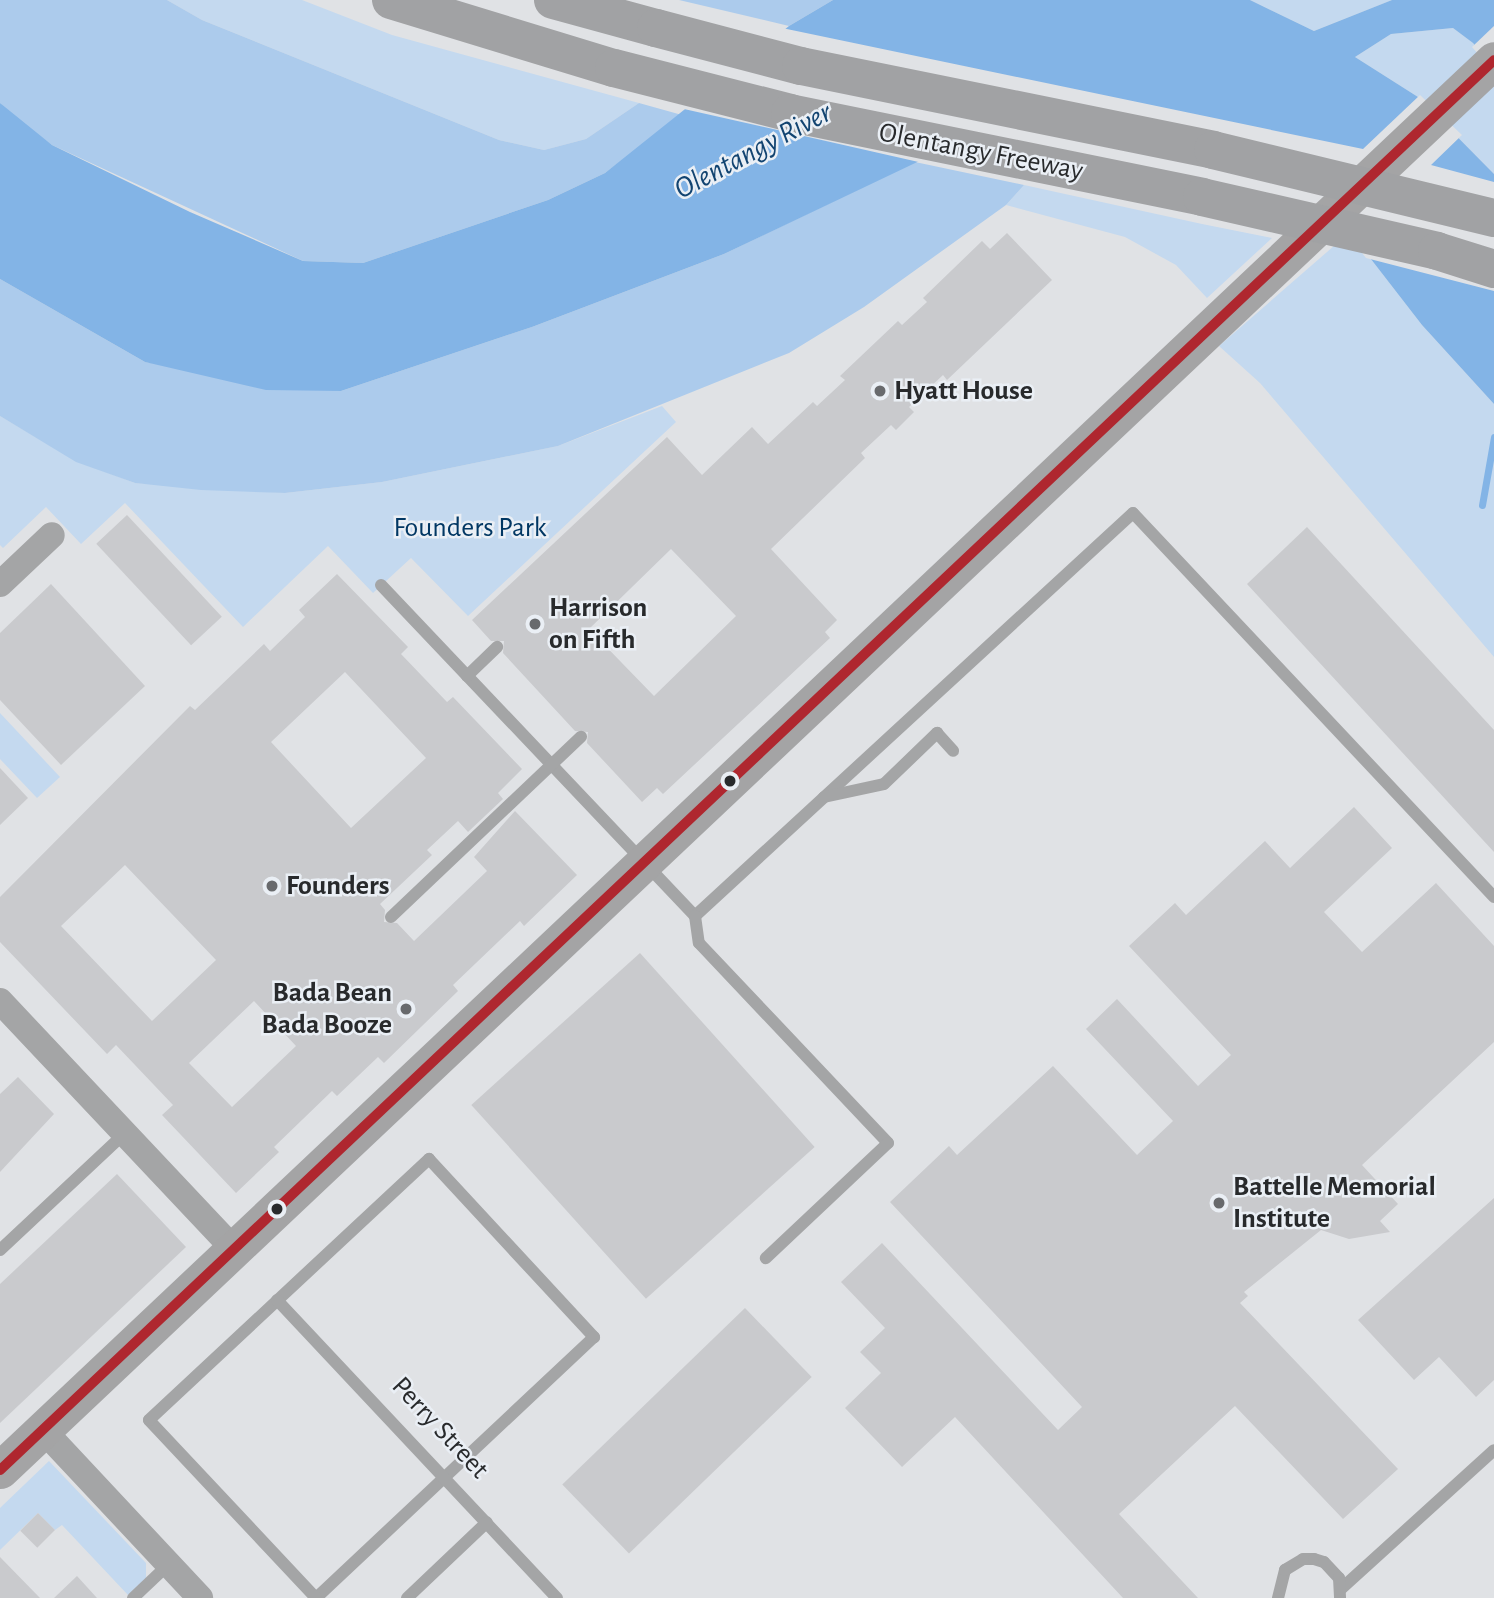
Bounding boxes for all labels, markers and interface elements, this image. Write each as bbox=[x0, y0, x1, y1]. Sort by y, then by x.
water label: Olentangy River bbox=[668, 94, 838, 208]
street label: Olentangy Freeway bbox=[876, 116, 1086, 188]
place label: Hyatt House bbox=[894, 374, 1033, 408]
marker: Hyatt House bbox=[872, 383, 888, 399]
park label: Founders Park bbox=[393, 511, 547, 545]
place label: Harrison on Fifth bbox=[549, 591, 647, 657]
marker: Harrison on Fifth bbox=[527, 616, 543, 632]
unlabelled marker bbox=[723, 774, 737, 788]
place label: Founders bbox=[286, 869, 390, 903]
marker: Founders bbox=[264, 878, 280, 894]
place label: Bada Bean Bada Booze bbox=[261, 976, 392, 1042]
marker: Bada Bean Bada Booze bbox=[398, 1001, 414, 1017]
place label: Battelle Memorial Institute bbox=[1233, 1170, 1436, 1236]
marker: Battelle Memorial Institute bbox=[1211, 1195, 1227, 1211]
unlabelled marker bbox=[270, 1202, 284, 1216]
street label: Perry Street bbox=[384, 1370, 496, 1486]

